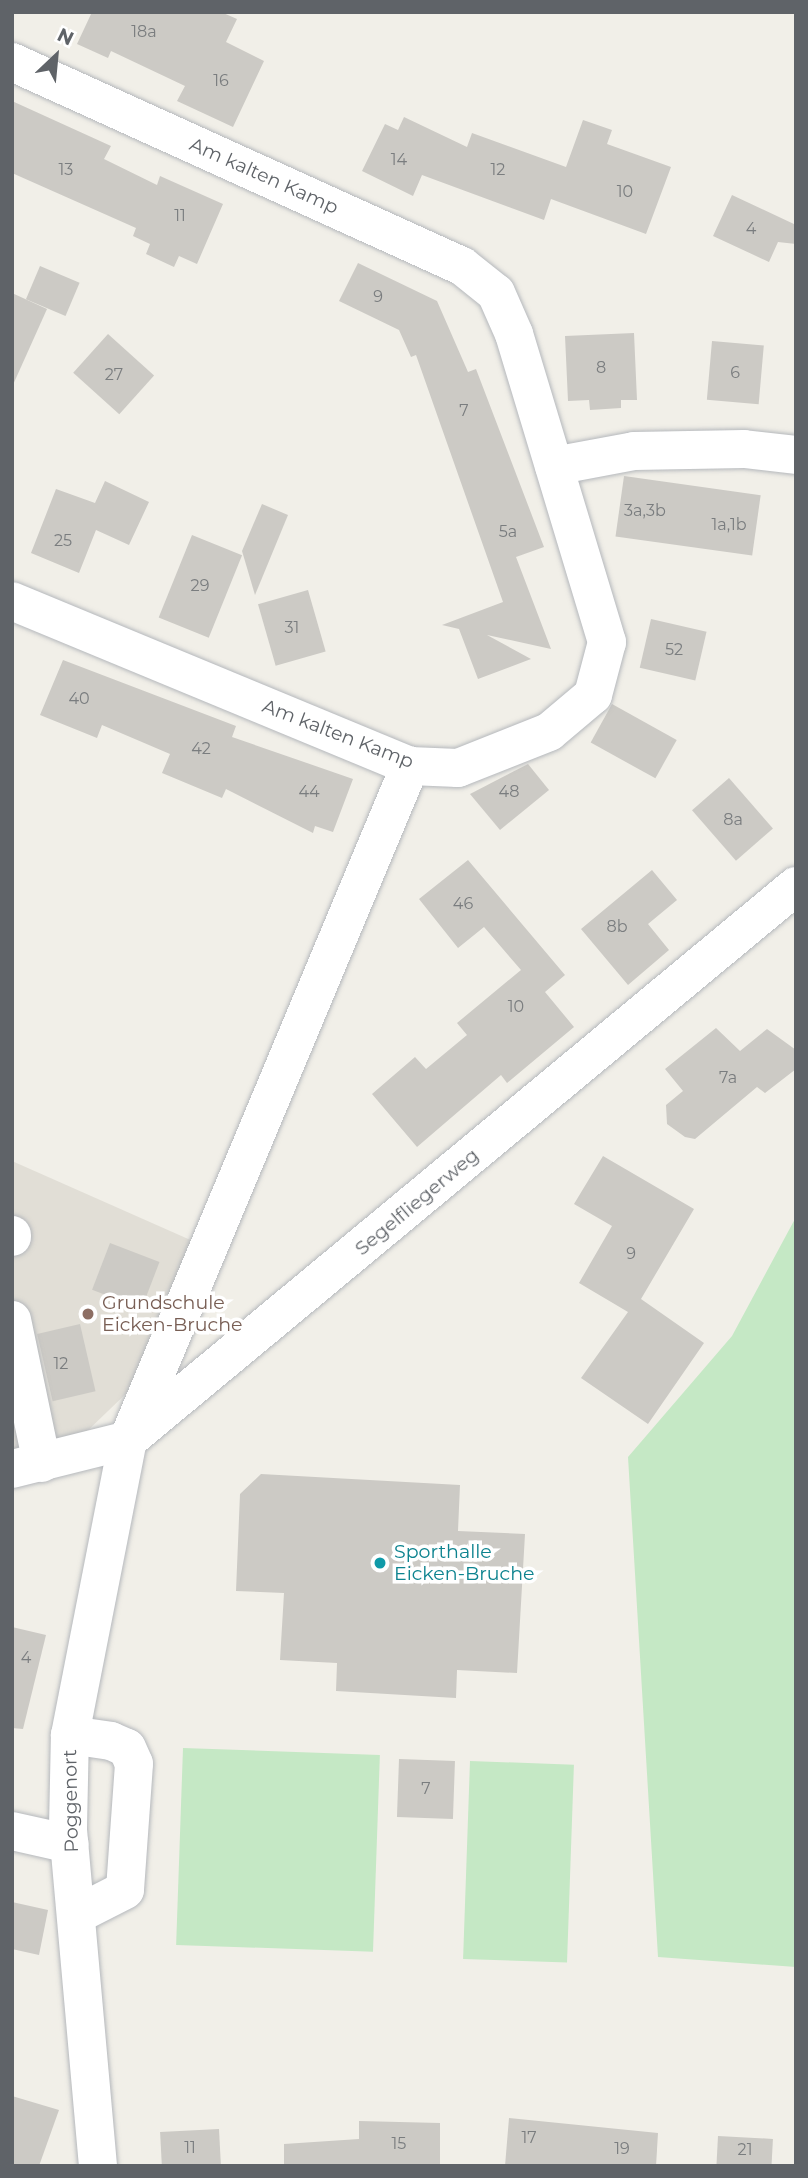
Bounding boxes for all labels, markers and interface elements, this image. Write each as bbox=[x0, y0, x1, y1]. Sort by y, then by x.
north arrow bbox=[21, 21, 91, 91]
house number: 18a bbox=[131, 22, 157, 42]
text: N bbox=[53, 23, 77, 50]
house number: 16 bbox=[213, 71, 229, 91]
street label: Am kalten Kamp bbox=[186, 133, 342, 219]
house number: 14 bbox=[391, 150, 407, 170]
house number: 13 bbox=[59, 160, 73, 180]
house number: 12 bbox=[491, 160, 505, 180]
house number: 10 bbox=[617, 182, 633, 202]
house number: 11 bbox=[174, 206, 186, 226]
house number: 4 bbox=[746, 219, 756, 239]
house number: 9 bbox=[373, 287, 383, 307]
house number: 8 bbox=[596, 358, 606, 378]
house number: 6 bbox=[730, 363, 740, 383]
house number: 27 bbox=[105, 365, 123, 385]
house number: 7 bbox=[459, 401, 469, 421]
house number: 3a,3b bbox=[624, 501, 666, 521]
house number: 1a,1b bbox=[711, 515, 747, 535]
house number: 5a bbox=[499, 522, 517, 542]
house number: 25 bbox=[54, 531, 72, 551]
house number: 29 bbox=[191, 576, 209, 596]
house number: 31 bbox=[285, 618, 299, 638]
house number: 52 bbox=[665, 640, 683, 660]
house number: 40 bbox=[68, 689, 90, 709]
street label: Am kalten Kamp bbox=[259, 695, 417, 773]
house number: 42 bbox=[191, 739, 211, 759]
house number: 44 bbox=[298, 782, 320, 802]
house number: 48 bbox=[499, 782, 519, 802]
house number: 8a bbox=[723, 810, 743, 830]
house number: 46 bbox=[453, 894, 473, 914]
house number: 8b bbox=[606, 917, 628, 937]
house number: 10 bbox=[508, 997, 524, 1017]
house number: 7a bbox=[719, 1068, 737, 1088]
street label: Segelfliegerweg bbox=[351, 1144, 483, 1260]
house number: 9 bbox=[626, 1244, 636, 1264]
place label: Grundschule Eicken-Bruche bbox=[102, 1292, 242, 1336]
marker: Grundschule Eicken-Bruche bbox=[80, 1306, 96, 1322]
house number: 12 bbox=[54, 1354, 68, 1374]
place label: Sporthalle Eicken-Bruche bbox=[394, 1541, 534, 1585]
marker: Sporthalle Eicken-Bruche bbox=[372, 1555, 388, 1571]
house number: 4 bbox=[21, 1648, 31, 1668]
street label: Poggenort bbox=[59, 1749, 83, 1853]
house number: 7 bbox=[421, 1779, 431, 1799]
house number: 17 bbox=[521, 2128, 537, 2148]
house number: 15 bbox=[392, 2134, 406, 2154]
house number: 11 bbox=[184, 2138, 196, 2158]
house number: 19 bbox=[614, 2139, 630, 2159]
house number: 21 bbox=[738, 2140, 752, 2160]

